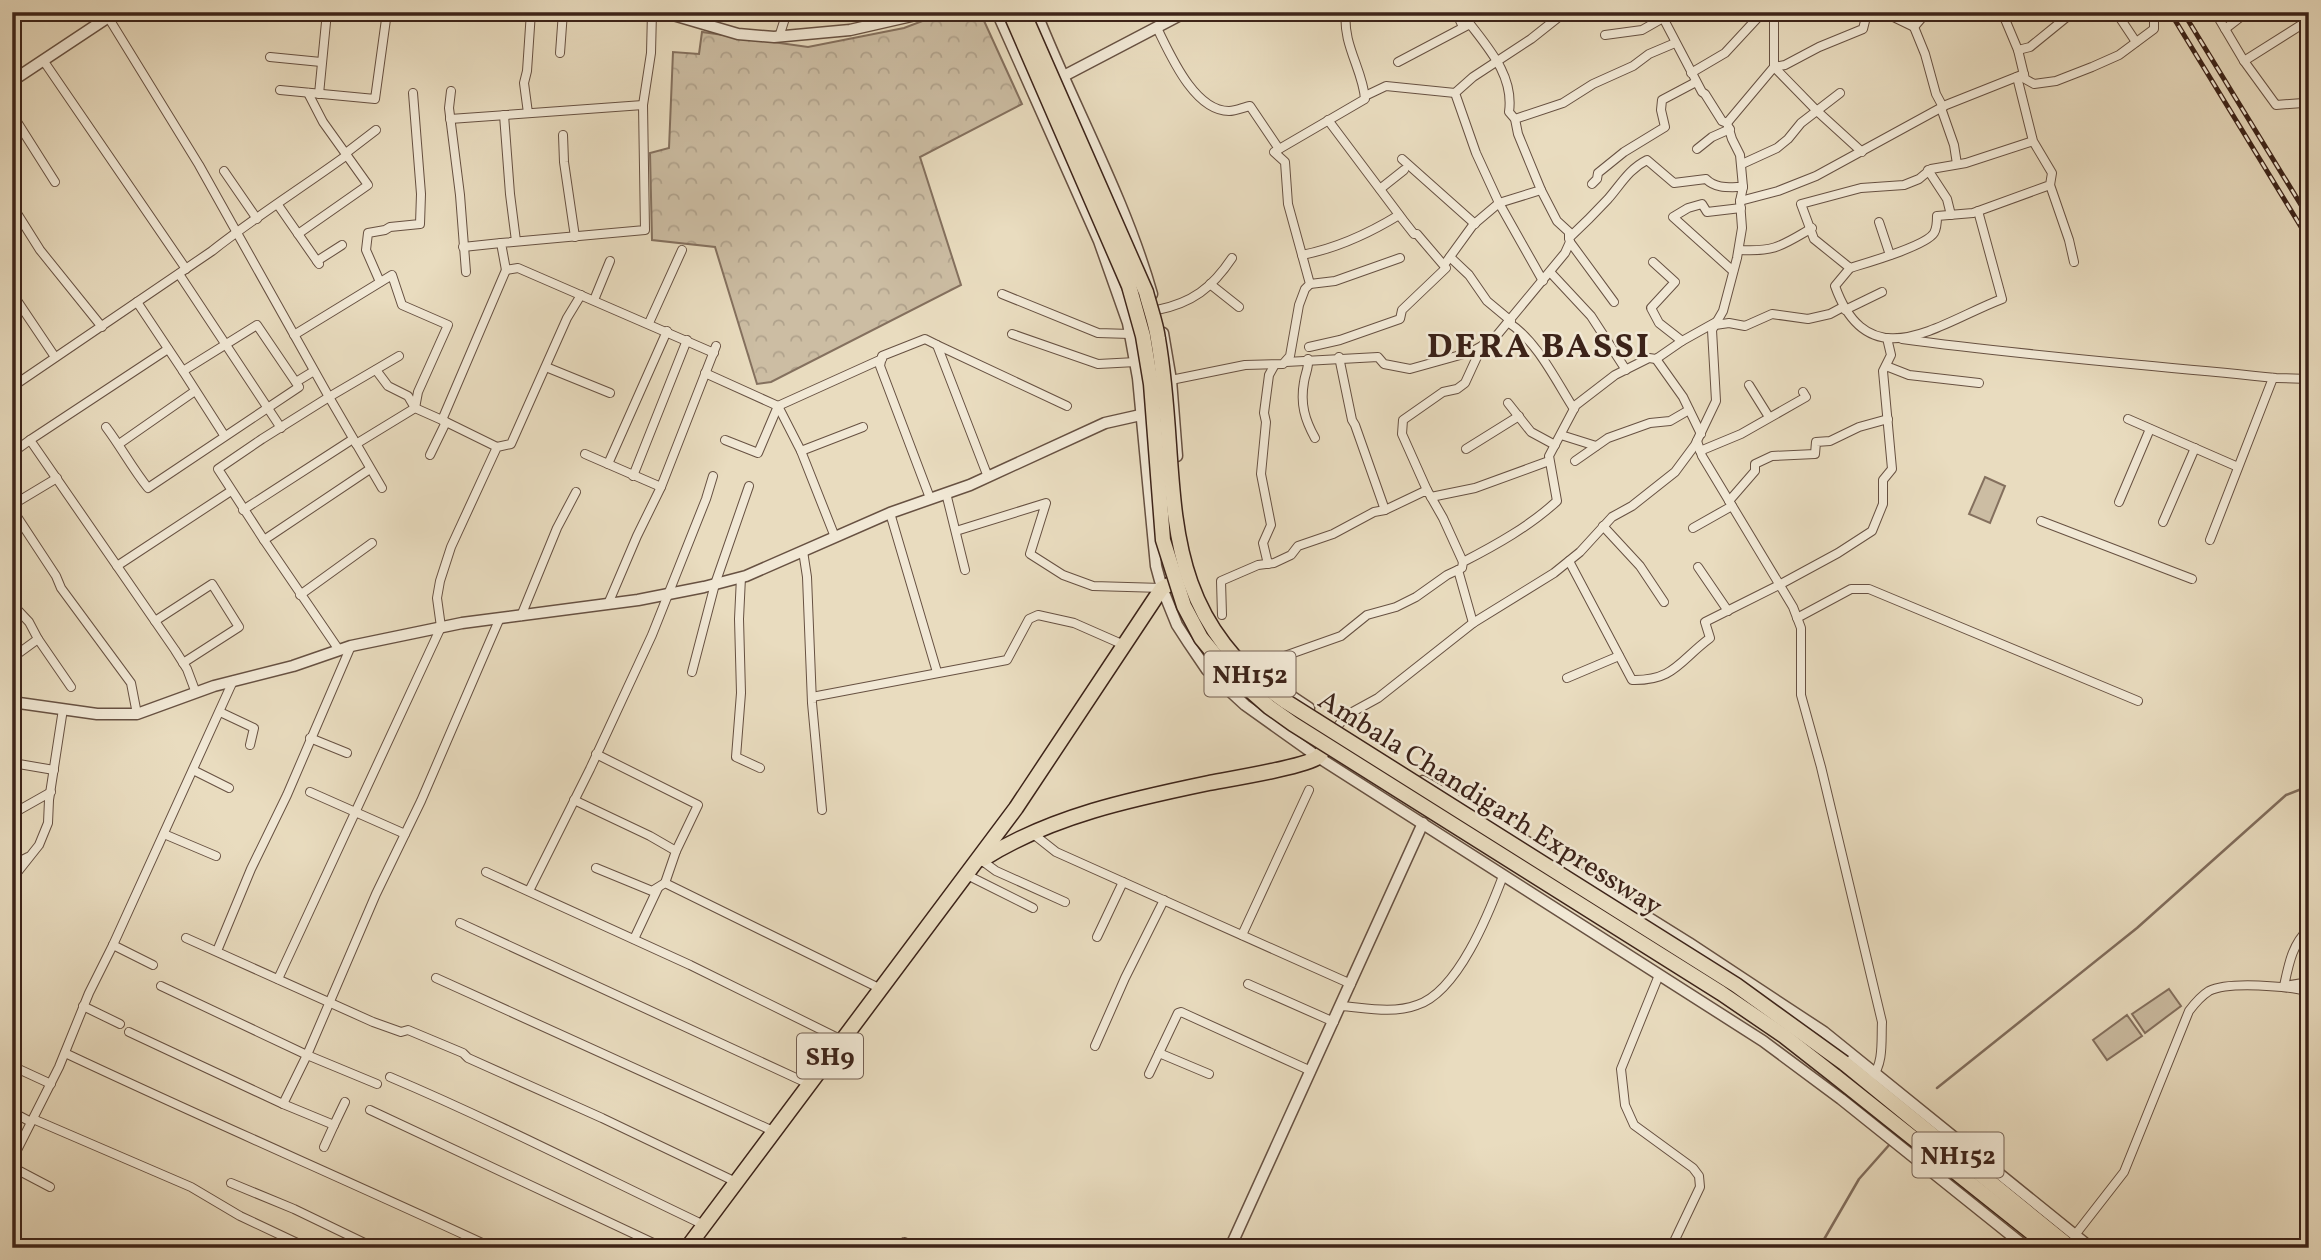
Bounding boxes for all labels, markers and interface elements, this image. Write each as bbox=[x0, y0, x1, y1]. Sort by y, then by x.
district label: DERA BASSI bbox=[1427, 324, 1651, 372]
road number: NH152 bbox=[1204, 652, 1296, 696]
street label: Ambala Chandigarh Expressway bbox=[1310, 682, 1669, 927]
road number: SH9 bbox=[797, 1034, 863, 1078]
road number: NH152 bbox=[1912, 1132, 2004, 1178]

